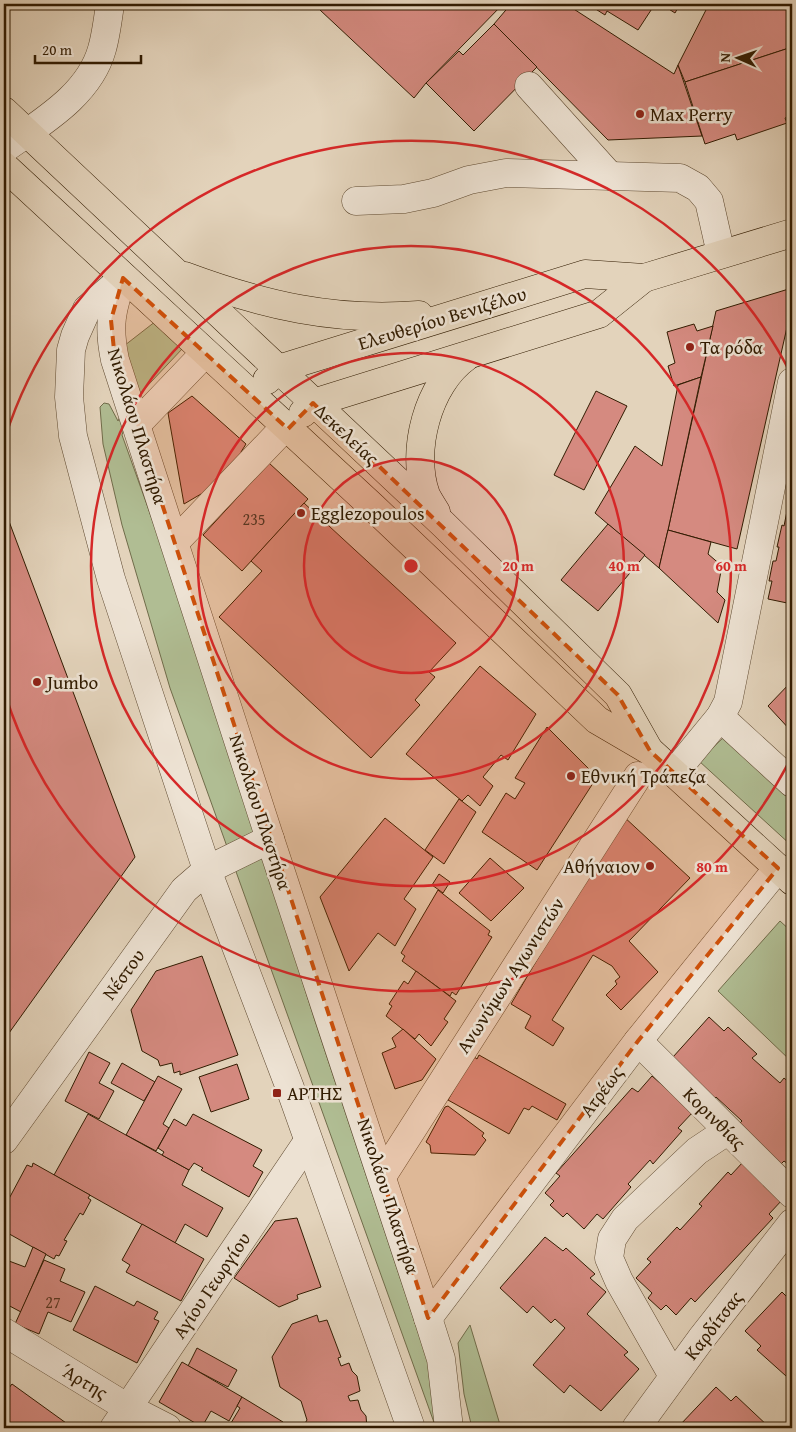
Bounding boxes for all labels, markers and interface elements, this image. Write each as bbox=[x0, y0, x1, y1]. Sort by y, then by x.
scale bar bbox=[35, 32, 141, 64]
north arrow bbox=[714, 32, 764, 82]
text: 20 m bbox=[42, 39, 73, 60]
text: N bbox=[715, 52, 735, 63]
place label: Max Perry bbox=[650, 100, 733, 128]
marker: Max Perry bbox=[634, 108, 646, 120]
street label: Ελευθερίου Βενιζέλου bbox=[354, 279, 530, 357]
place label: Τα ρόδα bbox=[700, 333, 763, 361]
marker: Τα ρόδα bbox=[684, 341, 696, 353]
street label: Νικολάου Πλαστήρα bbox=[101, 344, 175, 508]
street label: Δεκελείας bbox=[308, 397, 386, 471]
place label: Egglezopoulos bbox=[311, 499, 425, 527]
house number: 235 bbox=[242, 507, 266, 531]
marker: Egglezopoulos bbox=[295, 507, 307, 519]
text: 20 m bbox=[502, 555, 534, 576]
text: 40 m bbox=[608, 555, 640, 576]
text: 60 m bbox=[715, 555, 747, 576]
centre of rings bbox=[402, 557, 420, 575]
place label: Jumbo bbox=[45, 668, 98, 696]
marker: Jumbo bbox=[31, 676, 43, 688]
street label: Νικολάου Πλαστήρα bbox=[223, 730, 299, 894]
place label: Εθνική Τράπεζα bbox=[581, 762, 706, 790]
marker: Εθνική Τράπεζα bbox=[565, 770, 577, 782]
place label: Αθήναιον bbox=[563, 852, 640, 880]
text: 80 m bbox=[696, 856, 728, 877]
marker: Αθήναιον bbox=[644, 860, 656, 872]
street label: Ανωνύμων Αγωνιστών bbox=[449, 891, 571, 1058]
street label: Νέστου bbox=[95, 942, 151, 1005]
street label: Ατρέως bbox=[572, 1060, 630, 1122]
place label: ΑΡΤΗΣ bbox=[287, 1079, 342, 1107]
street label: Κορινθίας bbox=[677, 1080, 753, 1156]
marker: ΑΡΤΗΣ bbox=[271, 1087, 283, 1099]
street label: Νικολάου Πλαστήρα bbox=[351, 1114, 427, 1278]
street label: Αγίου Γεωργίου bbox=[165, 1226, 257, 1344]
street label: Καρδίτσας bbox=[677, 1284, 749, 1366]
house number: 27 bbox=[45, 1290, 61, 1314]
street label: Άρτης bbox=[56, 1356, 114, 1406]

